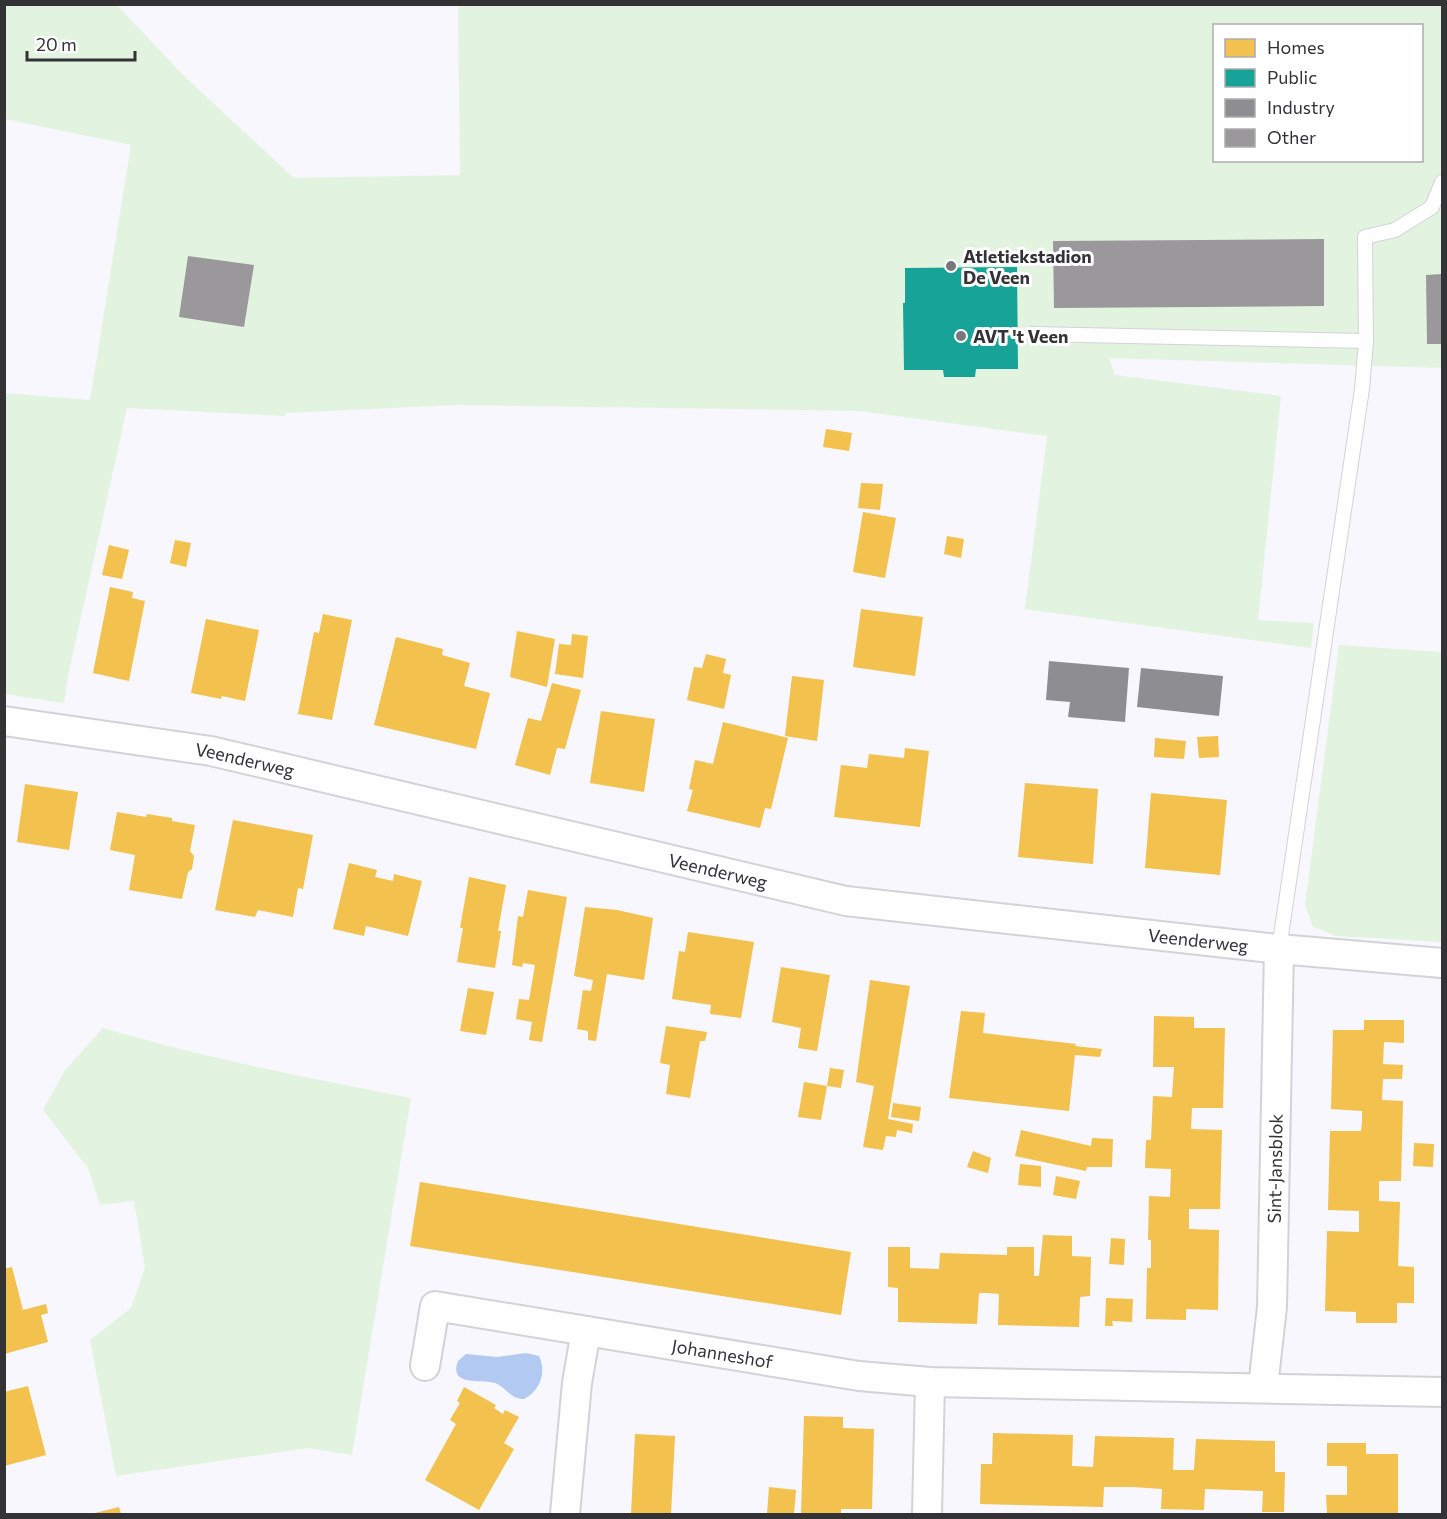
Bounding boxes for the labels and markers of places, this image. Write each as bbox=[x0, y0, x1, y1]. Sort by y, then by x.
place label: Atletiekstadion De Veen bbox=[963, 245, 1092, 288]
marker: Atletiekstadion De Veen bbox=[944, 259, 958, 273]
place label: AVT 't Veen bbox=[973, 325, 1068, 347]
marker: AVT 't Veen bbox=[954, 329, 968, 343]

